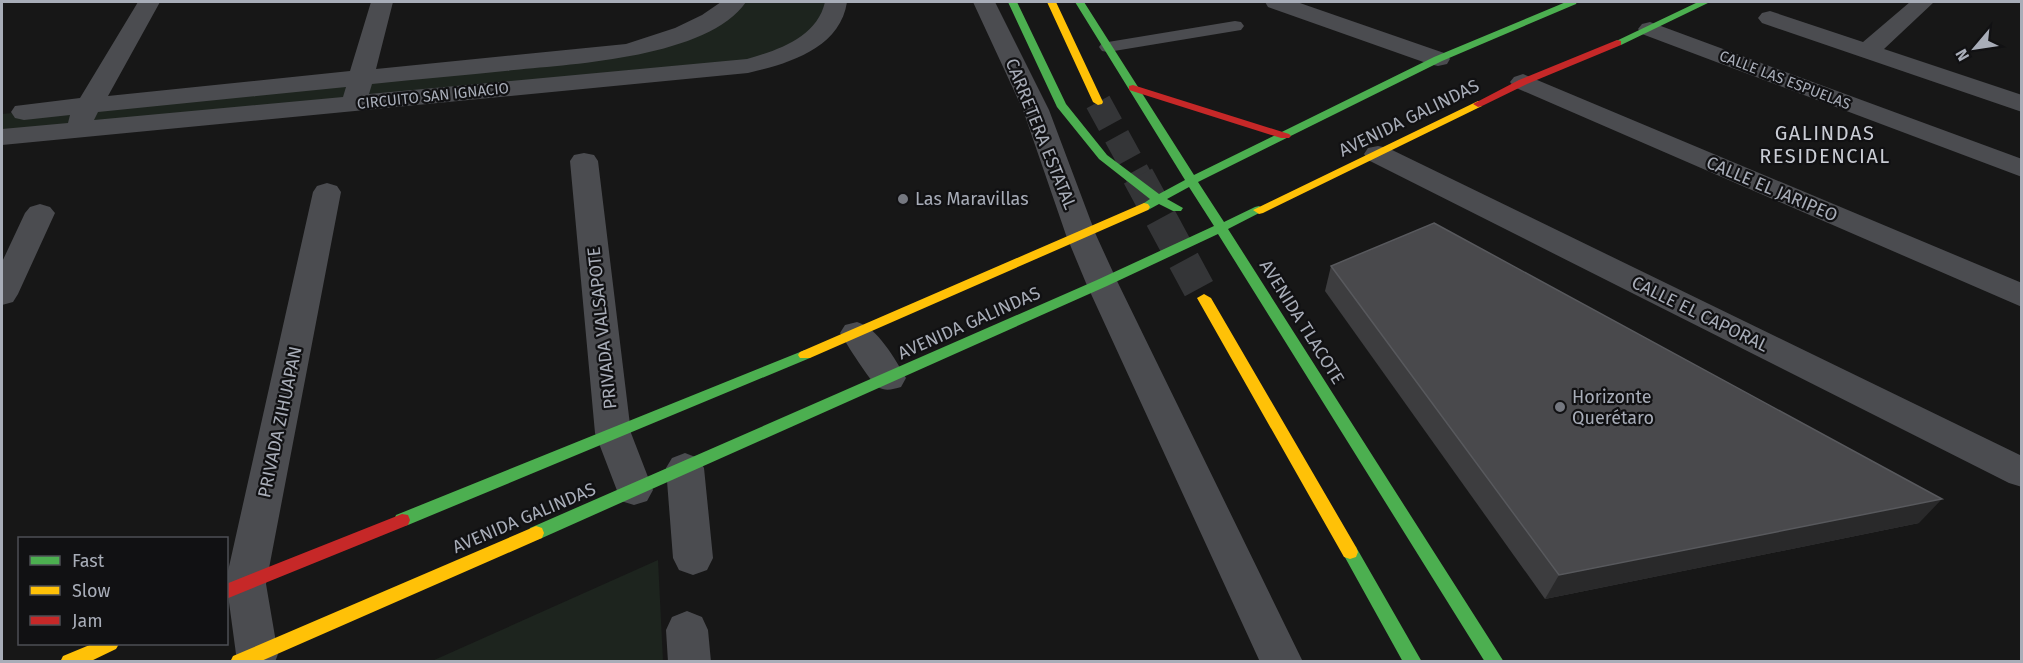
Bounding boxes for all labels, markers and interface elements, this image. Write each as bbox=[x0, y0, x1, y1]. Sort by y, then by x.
north arrow bbox=[1945, 18, 2005, 78]
text: N bbox=[1951, 46, 1973, 64]
street label: CALLE LAS ESPUELAS bbox=[1717, 47, 1853, 113]
street label: CARRETERA ESTATAL bbox=[1001, 55, 1081, 213]
street label: AVENIDA GALINDAS bbox=[1335, 74, 1483, 162]
street label: CIRCUITO SAN IGNACIO bbox=[356, 79, 510, 113]
district label: GALINDAS RESIDENCIAL bbox=[1759, 121, 1891, 168]
street label: CALLE EL JARIPEO bbox=[1703, 151, 1841, 227]
place label: Las Maravillas bbox=[915, 188, 1029, 210]
marker: Las Maravillas bbox=[896, 192, 910, 206]
street label: PRIVADA VALSAPOTE bbox=[583, 246, 621, 410]
street label: AVENIDA TLACOTE bbox=[1255, 256, 1349, 388]
street label: CALLE EL CAPORAL bbox=[1628, 271, 1772, 357]
street label: AVENIDA GALINDAS bbox=[894, 282, 1044, 364]
street label: PRIVADA ZIHUAPAN bbox=[253, 344, 307, 500]
place label: Horizonte Querétaro bbox=[1572, 386, 1654, 429]
marker: Horizonte Querétaro bbox=[1553, 400, 1567, 414]
street label: AVENIDA GALINDAS bbox=[449, 478, 599, 558]
legend bbox=[18, 537, 228, 645]
text: Fast bbox=[72, 550, 105, 572]
text: Slow bbox=[72, 580, 111, 602]
text: Jam bbox=[72, 610, 103, 632]

